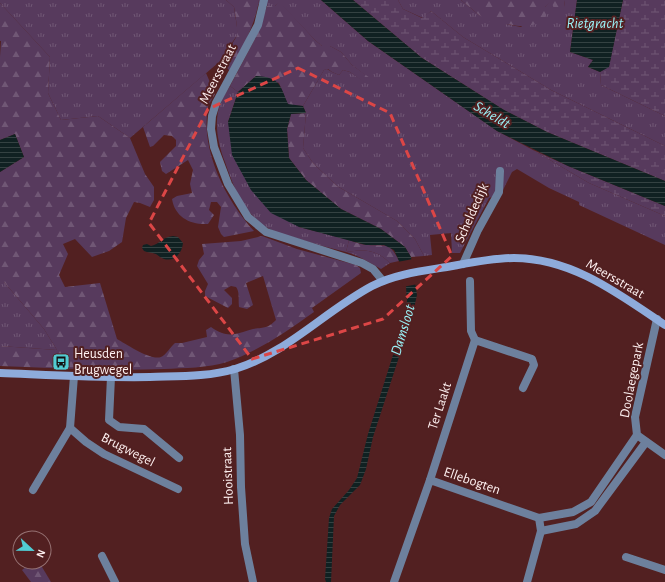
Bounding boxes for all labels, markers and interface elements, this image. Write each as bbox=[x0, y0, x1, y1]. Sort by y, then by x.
water label: Rietgracht bbox=[567, 16, 623, 31]
street label: Meersstraat bbox=[197, 41, 239, 106]
water label: Scheldt bbox=[471, 98, 513, 132]
street label: Scheldedijk bbox=[453, 181, 492, 245]
street label: Meersstraat bbox=[583, 257, 647, 302]
water label: Damsloot bbox=[388, 303, 418, 357]
street label: Doolaegepark bbox=[618, 340, 646, 419]
place label: Heusden Brugwegel bbox=[74, 347, 132, 377]
bus stop icon: Heusden Brugwegel bbox=[51, 352, 71, 372]
street label: Ter Laakt bbox=[426, 380, 454, 431]
street label: Brugwegel bbox=[99, 431, 157, 469]
street label: Hooistraat bbox=[220, 446, 236, 505]
street label: Ellebogten bbox=[442, 465, 502, 497]
north arrow bbox=[12, 530, 52, 570]
text: N bbox=[34, 548, 47, 559]

